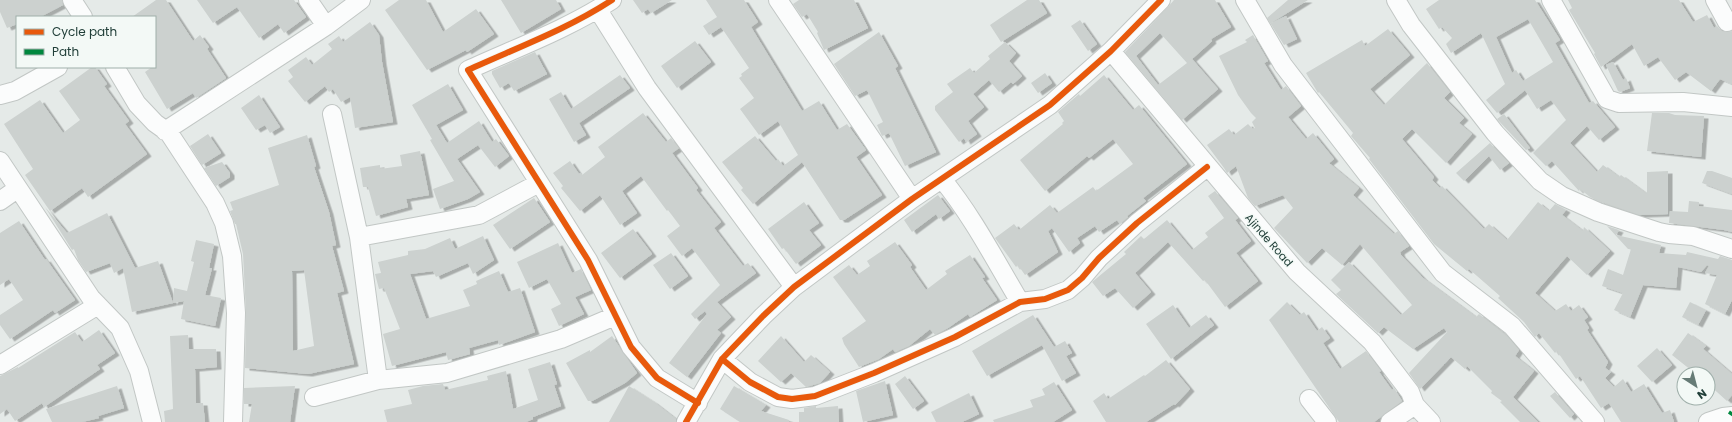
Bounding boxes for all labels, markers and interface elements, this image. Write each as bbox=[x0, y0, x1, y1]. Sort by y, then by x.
legend bbox=[16, 16, 156, 68]
text: Cycle path bbox=[52, 23, 117, 40]
text: Path bbox=[52, 43, 79, 60]
street label: Ajinde Road bbox=[1241, 210, 1297, 270]
north arrow bbox=[1676, 366, 1716, 406]
text: N bbox=[1694, 385, 1710, 403]

